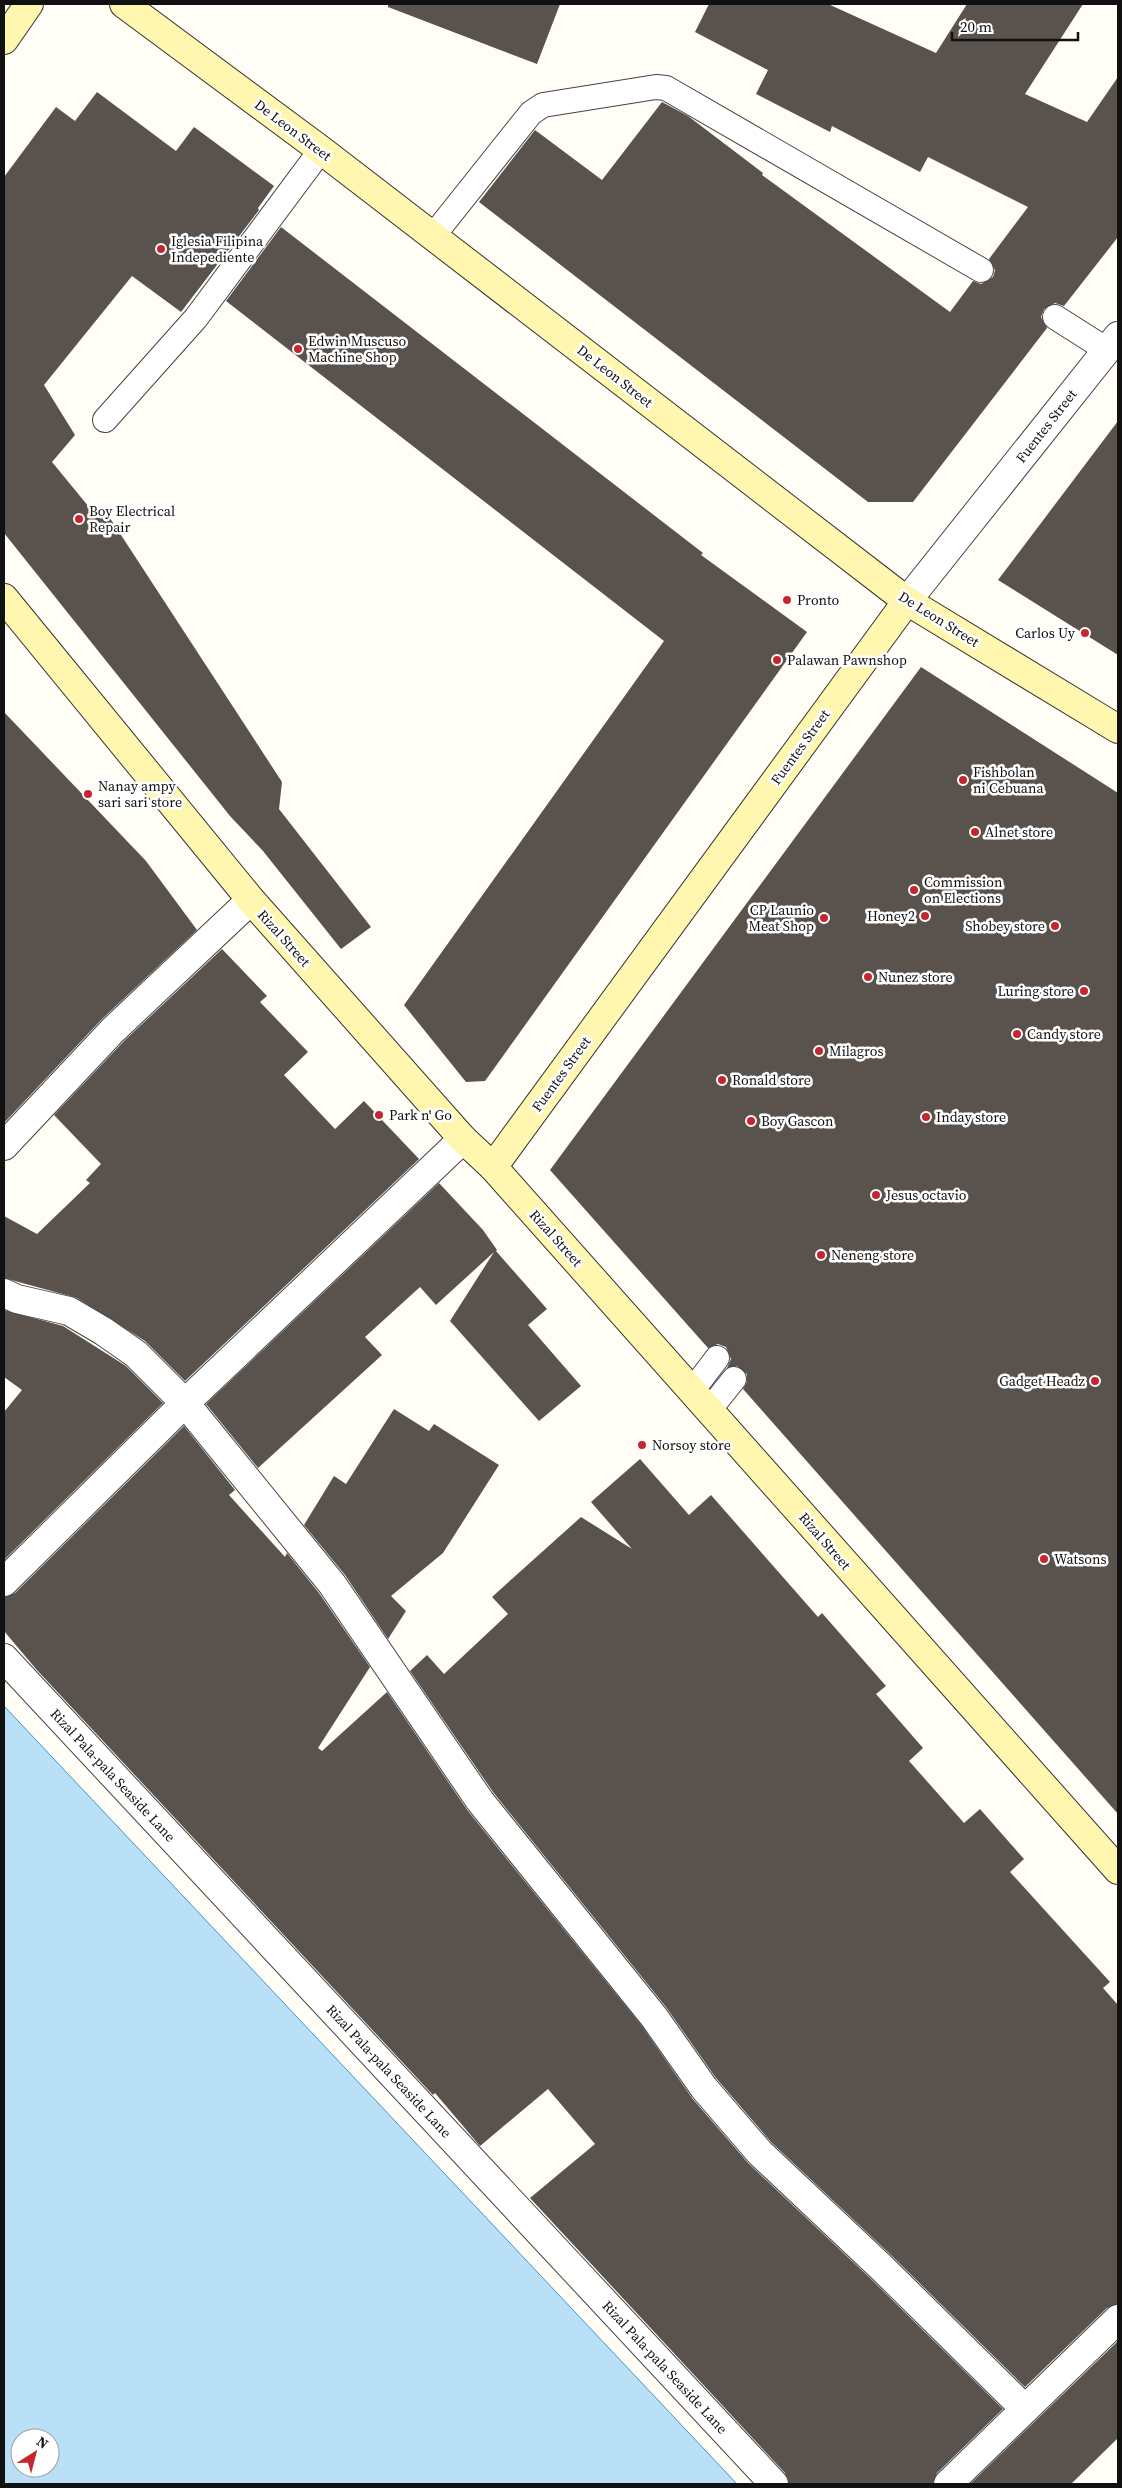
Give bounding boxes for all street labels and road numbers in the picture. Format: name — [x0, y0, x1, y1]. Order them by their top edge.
street label: De Leon Street — [250, 94, 336, 166]
street label: De Leon Street — [573, 340, 658, 412]
street label: Fuentes Street — [1011, 385, 1081, 467]
street label: De Leon Street — [895, 586, 983, 652]
street label: Fuentes Street — [766, 705, 834, 789]
street label: Rizal Street — [253, 905, 315, 971]
street label: Fuentes Street — [527, 1032, 595, 1116]
street label: Rizal Street — [525, 1205, 587, 1271]
street label: Rizal Street — [794, 1508, 856, 1574]
street label: Rizal Pala-pala Seaside Lane — [46, 1704, 180, 1846]
street label: Rizal Pala-pala Seaside Lane — [322, 2000, 456, 2142]
street label: Rizal Pala-pala Seaside Lane — [598, 2296, 732, 2438]

